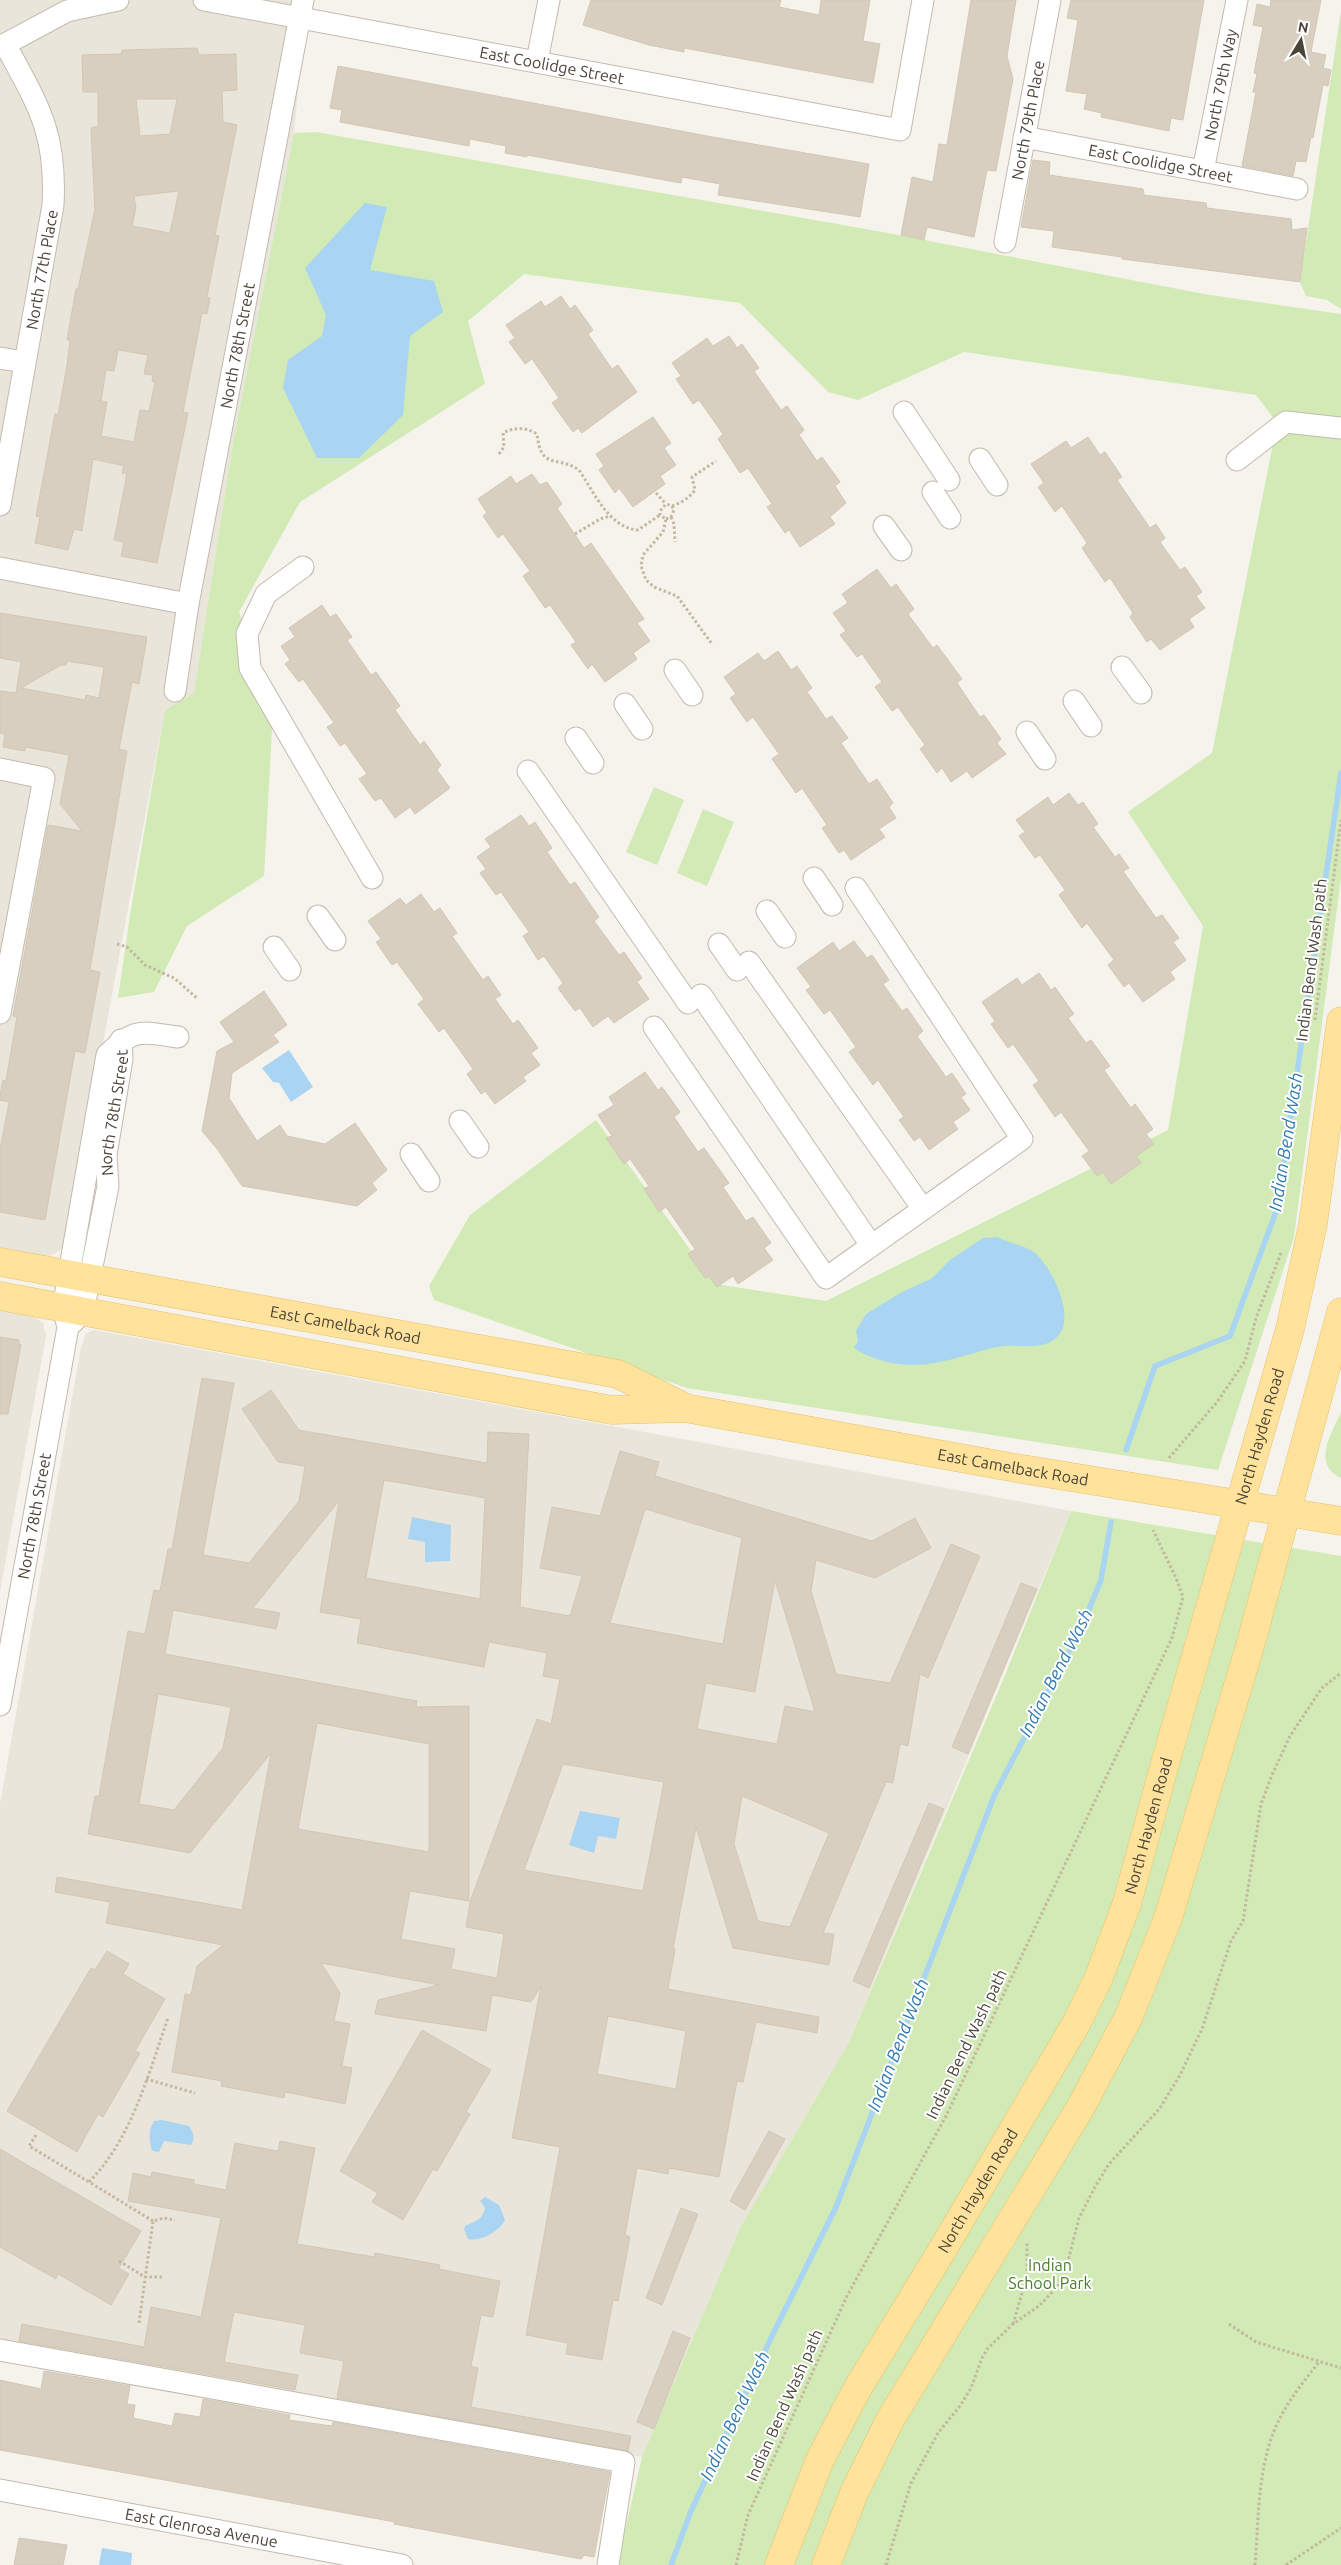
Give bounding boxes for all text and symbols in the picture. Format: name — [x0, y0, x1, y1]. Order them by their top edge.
north arrow — [1276, 15, 1326, 65]
text: N — [1297, 18, 1310, 36]
street label: North 79th Way — [1200, 27, 1240, 142]
street label: East Coolidge Street — [478, 43, 626, 87]
street label: North 79th Place — [1008, 59, 1048, 181]
street label: East Coolidge Street — [1087, 140, 1235, 186]
street label: North 77th Place — [22, 208, 61, 331]
street label: North 78th Street — [216, 280, 258, 410]
street label: Indian Bend Wash path — [1292, 877, 1330, 1043]
street label: North 78th Street — [97, 1048, 131, 1177]
water label: Indian Bend Wash — [1264, 1071, 1306, 1213]
street label: East Camelback Road — [269, 1302, 422, 1347]
street label: North Hayden Road — [1231, 1366, 1287, 1506]
street label: East Camelback Road — [936, 1445, 1090, 1489]
street label: North 78th Street — [14, 1451, 54, 1581]
water label: Indian Bend Wash — [1014, 1605, 1096, 1740]
street label: North Hayden Road — [1121, 1755, 1175, 1896]
street label: Indian Bend Wash path — [922, 1966, 1010, 2122]
water label: Indian Bend Wash — [863, 1975, 932, 2114]
street label: North Hayden Road — [934, 2125, 1021, 2256]
park label: Indian School Park — [1008, 2256, 1092, 2292]
street label: Indian Bend Wash path — [742, 2326, 826, 2484]
water label: Indian Bend Wash — [695, 2348, 773, 2483]
street label: East Glenrosa Avenue — [124, 2505, 279, 2551]

